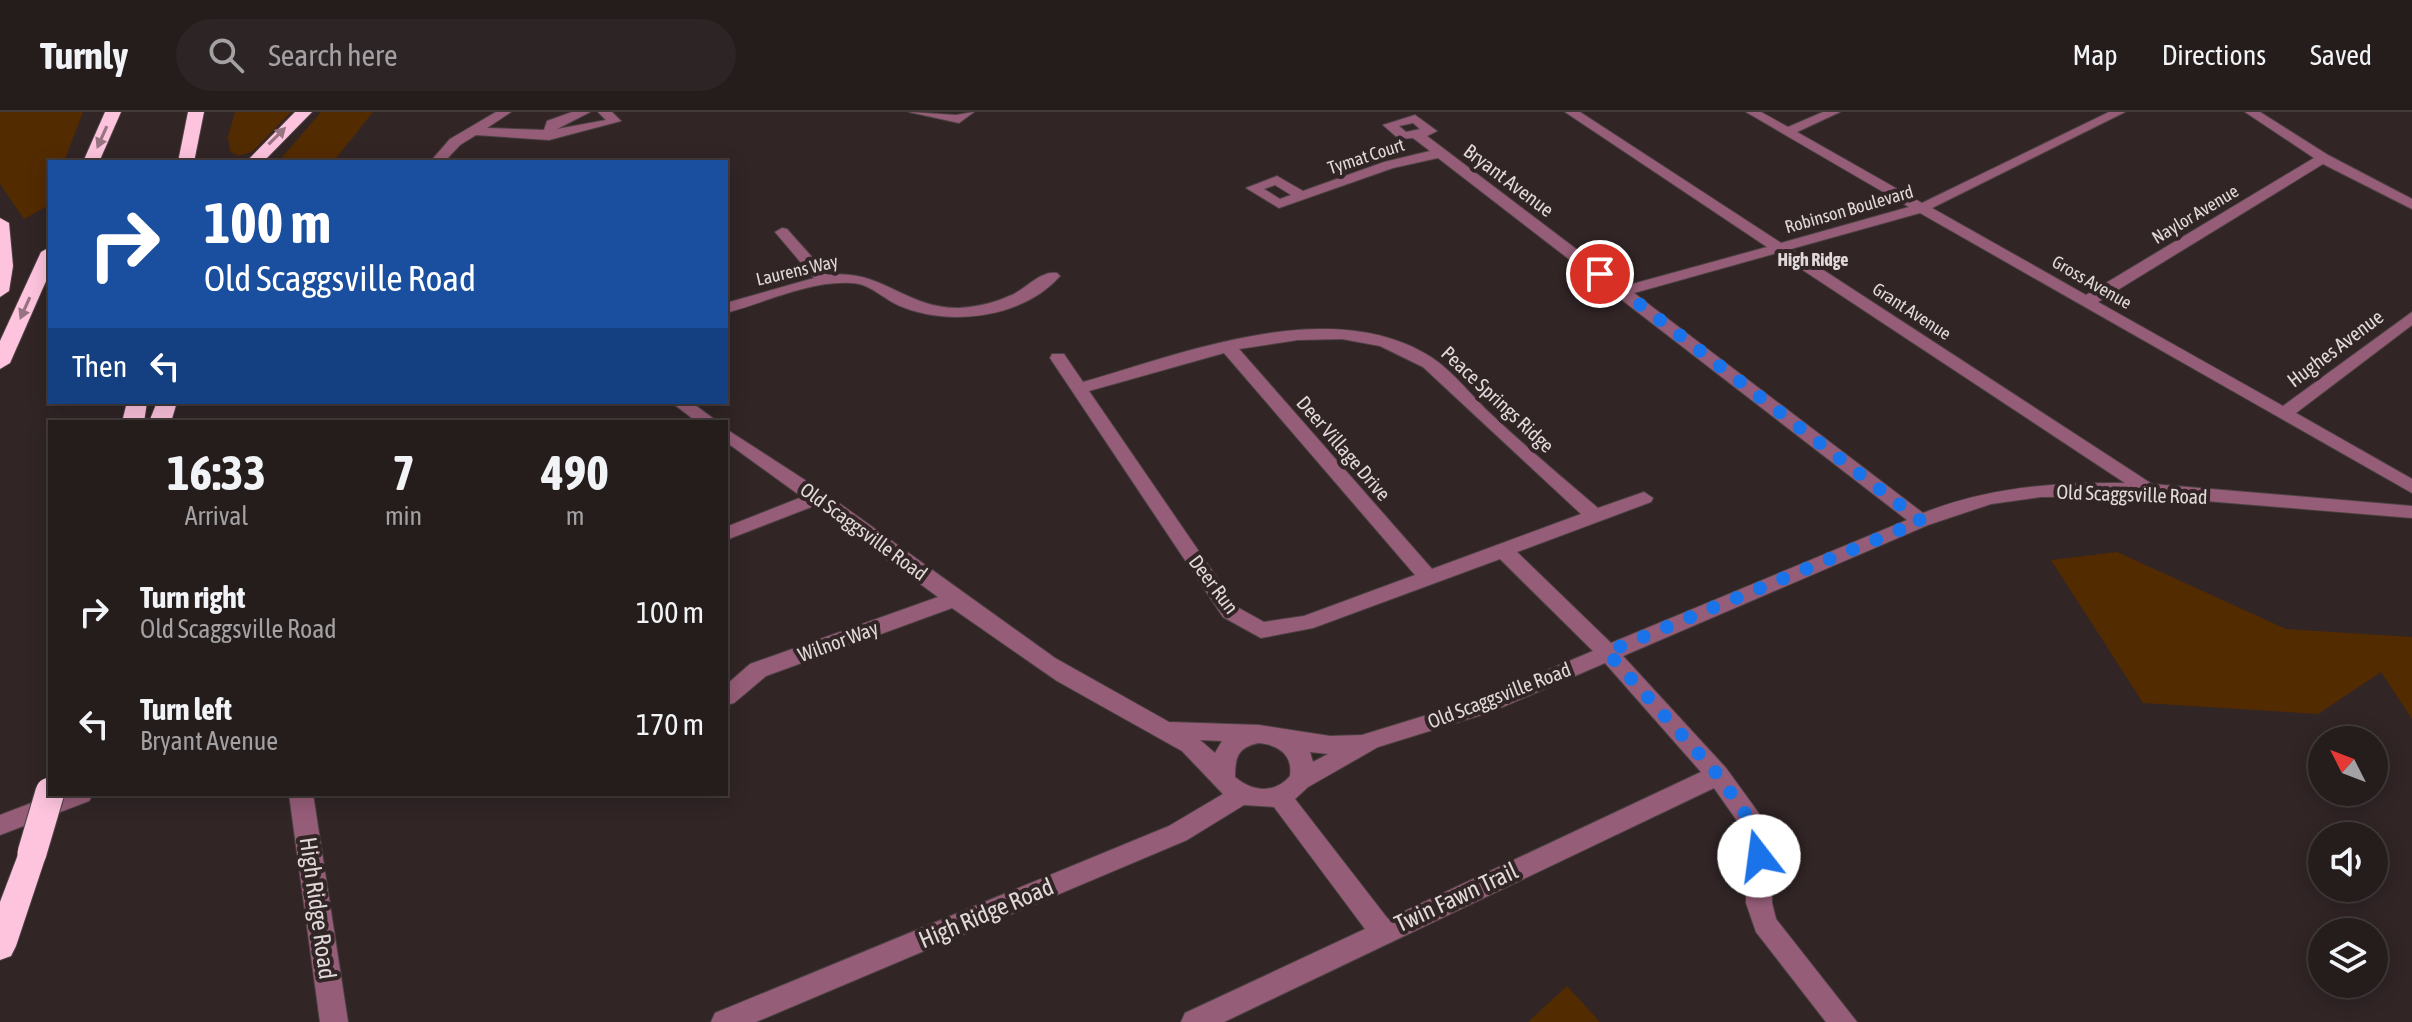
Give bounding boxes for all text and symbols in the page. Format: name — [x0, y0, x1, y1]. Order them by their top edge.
search box — [176, 19, 736, 91]
icon: search — [204, 33, 248, 77]
text: Turnly — [40, 34, 128, 77]
text: Search here — [268, 38, 398, 72]
text: Map — [2073, 39, 2118, 71]
text: Directions — [2162, 39, 2266, 71]
text: Saved — [2310, 39, 2372, 71]
one-way arrow — [95, 125, 109, 149]
one-way arrow — [268, 126, 287, 145]
street label: Tymat Court — [1325, 134, 1407, 178]
street label: Bryant Avenue — [1460, 139, 1558, 221]
street label: Naylor Avenue — [2148, 180, 2242, 248]
street label: Robinson Boulevard — [1782, 181, 1916, 237]
text: 100 m — [204, 191, 331, 255]
icon: right — [72, 192, 176, 296]
pin — [1566, 240, 1634, 308]
district label: High Ridge — [1778, 249, 1848, 270]
street label: Laurens Way — [754, 250, 840, 290]
street label: Gross Avenue — [2049, 251, 2135, 313]
icon: arrive — [1578, 252, 1622, 296]
text: Old Scaggsville Road — [204, 257, 476, 299]
street label: Grant Avenue — [1869, 278, 1955, 344]
one-way arrow — [18, 296, 32, 319]
street label: Hughes Avenue — [2283, 305, 2387, 391]
street label: Peace Springs Ridge — [1437, 341, 1559, 457]
icon: left — [143, 344, 187, 388]
text: Then — [72, 349, 127, 383]
street label: Deer Village Drive — [1292, 391, 1396, 505]
text: 16:33 — [167, 445, 266, 500]
text: 7 — [392, 445, 415, 500]
text: 490 — [541, 445, 609, 500]
street label: Old Scaggsville Road — [796, 477, 932, 585]
street label: Old Scaggsville Road — [2056, 480, 2208, 508]
text: Arrival — [185, 501, 248, 531]
text: min — [385, 501, 422, 531]
text: m — [566, 501, 584, 531]
street label: Deer Run — [1185, 550, 1243, 618]
text: Turn right — [140, 580, 246, 614]
icon: right — [72, 590, 116, 634]
text: 100 m — [636, 595, 704, 629]
text: Old Scaggsville Road — [140, 614, 337, 644]
street label: Wilnor Way — [795, 616, 881, 666]
street label: Old Scaggsville Road — [1424, 657, 1574, 733]
text: Turn left — [140, 692, 232, 726]
icon: left — [72, 702, 116, 746]
text: 170 m — [636, 707, 704, 741]
text: Bryant Avenue — [140, 726, 278, 756]
north arrow — [2308, 726, 2388, 806]
map controls — [2308, 726, 2388, 998]
position arrow — [1717, 814, 1801, 898]
button: sound — [2308, 822, 2388, 902]
street label: High Ridge Road — [295, 835, 341, 981]
street label: Twin Fawn Trail — [1390, 856, 1522, 937]
street label: High Ridge Road — [915, 873, 1057, 953]
button: layers — [2308, 918, 2388, 998]

